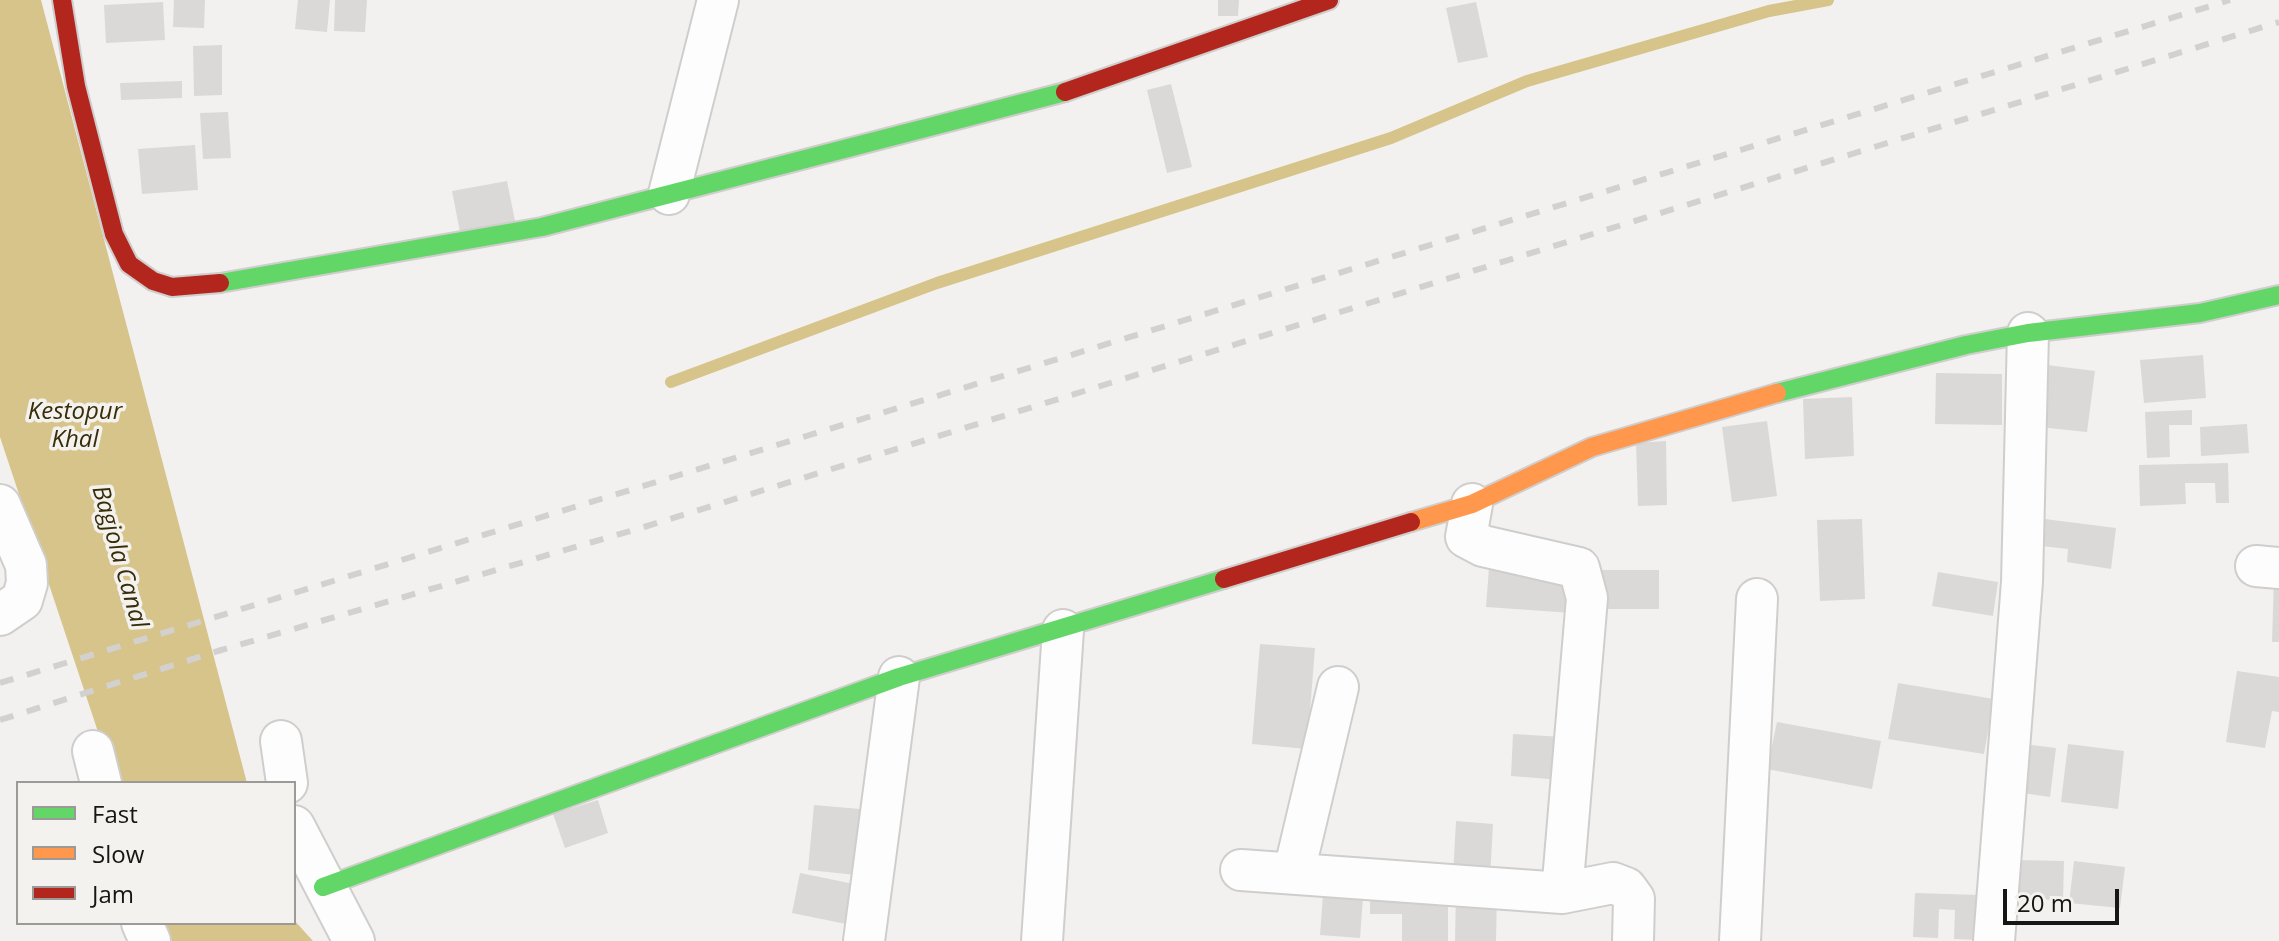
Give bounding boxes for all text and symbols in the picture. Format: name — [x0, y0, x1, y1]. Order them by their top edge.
water label: Kestopur Khal — [28, 398, 122, 454]
water label: Bagjola Canal — [85, 482, 153, 632]
legend — [16, 781, 296, 925]
text: Fast — [92, 797, 138, 830]
text: Slow — [92, 837, 144, 870]
scale bar — [2007, 873, 2123, 923]
text: Jam — [92, 877, 134, 910]
text: 20 m — [2017, 886, 2073, 919]

